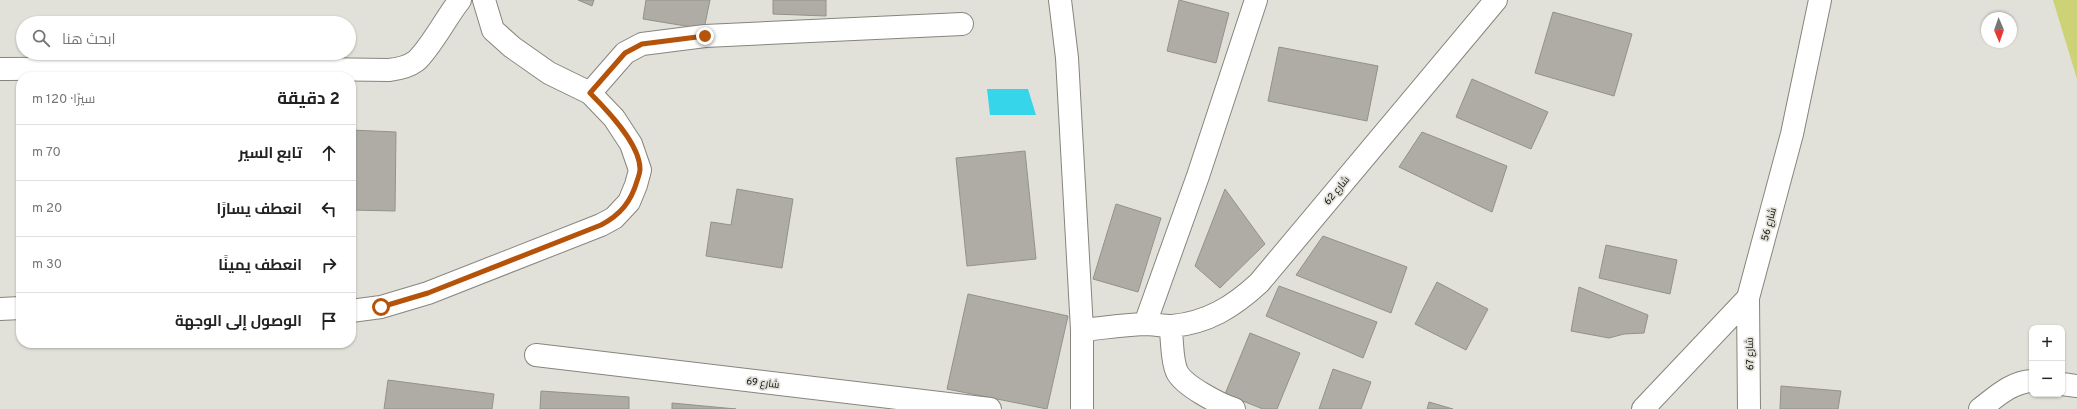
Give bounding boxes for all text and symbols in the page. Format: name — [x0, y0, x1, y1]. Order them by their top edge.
north arrow — [1981, 12, 2017, 48]
search box — [16, 16, 356, 60]
icon: search — [30, 27, 52, 49]
route end — [696, 27, 714, 45]
text: ابحث هنا — [62, 31, 116, 50]
text: 2 دقيقة — [277, 89, 340, 111]
text: سيرًا · 120 m — [32, 92, 95, 108]
icon: ahead — [318, 142, 340, 164]
text: 70 m — [32, 145, 61, 161]
text: تابع السير — [239, 145, 302, 164]
street label: شارع 62 — [1321, 174, 1353, 208]
icon: left — [318, 198, 340, 220]
text: 20 m — [32, 201, 62, 217]
text: انعطف يسارًا — [216, 201, 302, 220]
street label: شارع 56 — [1759, 206, 1780, 242]
icon: right — [318, 254, 340, 276]
text: 30 m — [32, 257, 62, 273]
text: انعطف يمينًا — [218, 257, 302, 276]
route start — [372, 298, 390, 316]
icon: arrive — [318, 310, 340, 332]
text: الوصول إلى الوجهة — [175, 313, 302, 332]
map controls — [2029, 325, 2065, 397]
button: + — [2029, 325, 2065, 361]
street label: شارع 67 — [1744, 337, 1757, 370]
button: − — [2029, 361, 2065, 397]
street label: شارع 69 — [745, 375, 780, 392]

